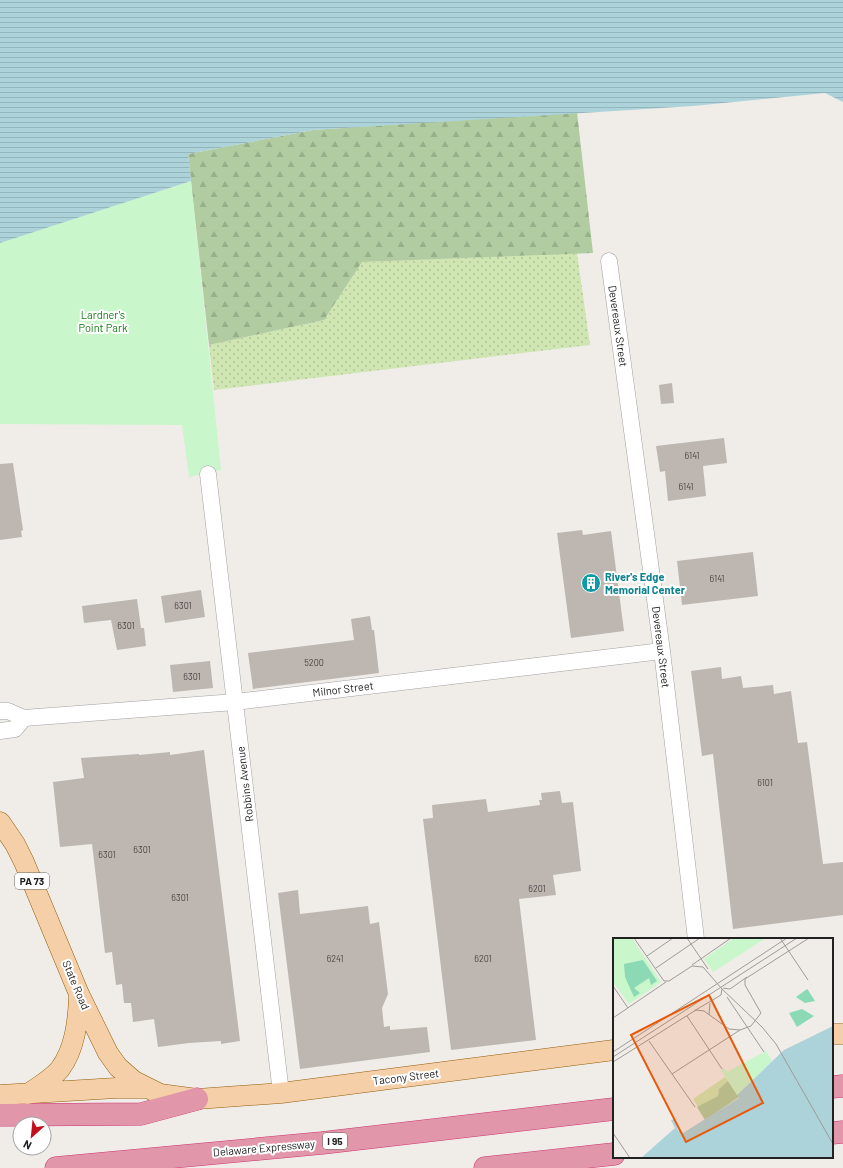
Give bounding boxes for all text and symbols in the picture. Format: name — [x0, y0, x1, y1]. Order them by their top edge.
street label: Devereaux Street — [606, 284, 631, 368]
park label: Lardner's Point Park — [79, 308, 128, 334]
house number: 6141 — [685, 450, 699, 461]
house number: 6141 — [679, 481, 693, 492]
place label: River's Edge Memorial Center — [605, 570, 686, 596]
building icon: River's Edge Memorial Center — [580, 572, 602, 594]
house number: 6141 — [710, 573, 724, 584]
house number: 6301 — [174, 600, 192, 611]
street label: Devereaux Street — [650, 605, 673, 689]
house number: 6301 — [117, 620, 135, 631]
house number: 5200 — [304, 657, 324, 668]
house number: 6301 — [183, 671, 201, 682]
street label: Milnor Street — [312, 678, 374, 699]
street label: Robbins Avenue — [233, 745, 256, 823]
house number: 6101 — [757, 777, 773, 788]
house number: 6301 — [133, 844, 151, 855]
house number: 6301 — [98, 849, 116, 860]
road number: PA 73 — [15, 873, 49, 889]
house number: 6201 — [528, 883, 546, 894]
house number: 6301 — [171, 892, 189, 903]
inset map — [613, 938, 833, 1158]
house number: 6241 — [327, 953, 343, 964]
house number: 6201 — [474, 953, 492, 964]
street label: State Road — [60, 958, 93, 1011]
street label: Tacony Street — [372, 1066, 440, 1087]
north arrow — [12, 1116, 52, 1156]
road number: I 95 — [323, 1133, 347, 1149]
street label: Delaware Expressway — [212, 1137, 316, 1158]
text: N — [21, 1138, 33, 1153]

